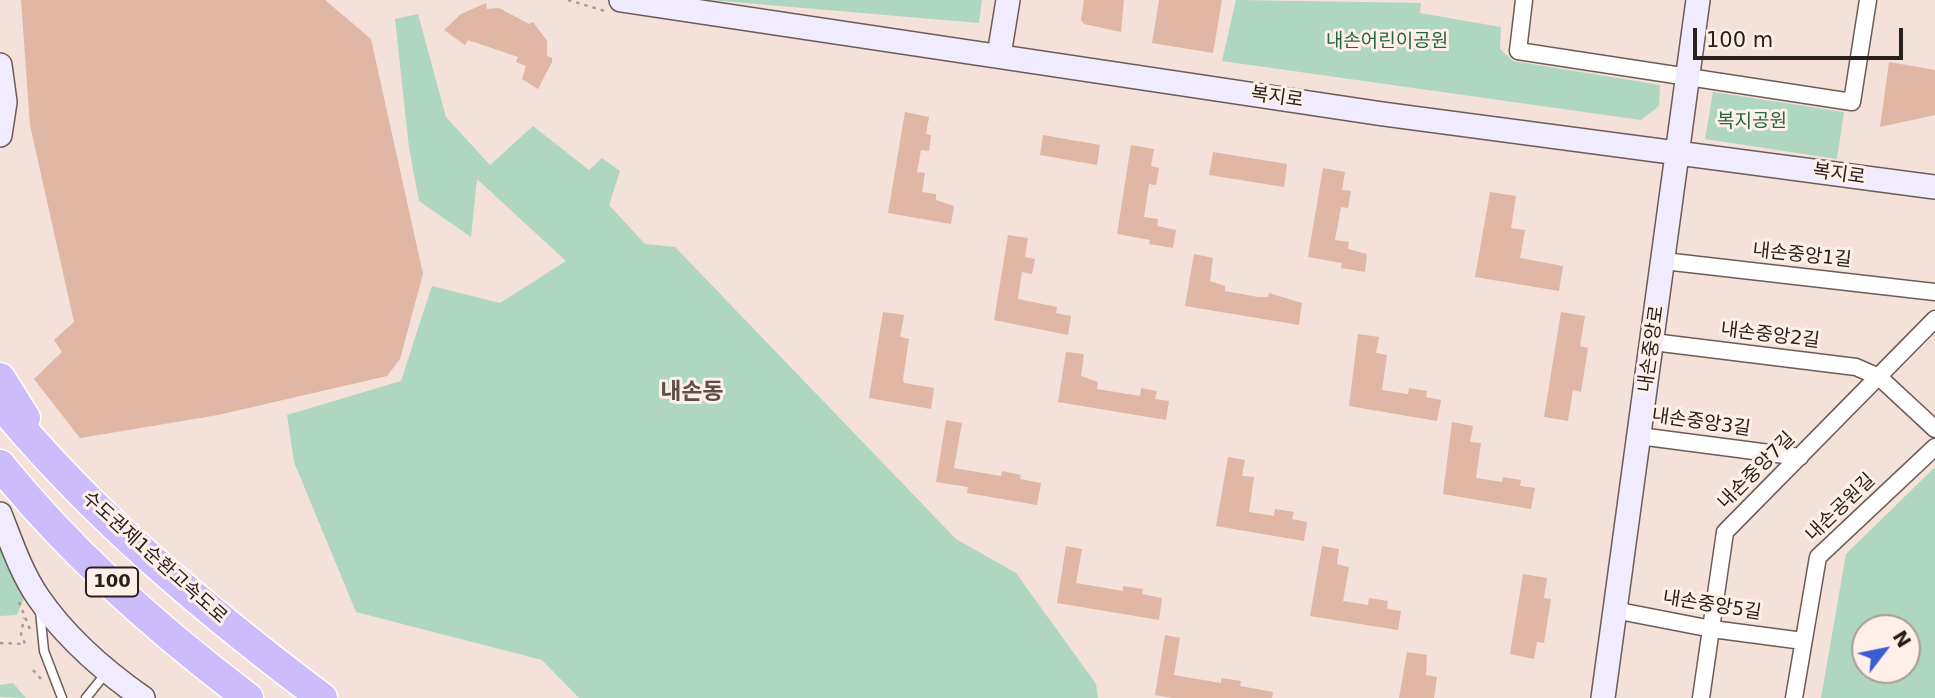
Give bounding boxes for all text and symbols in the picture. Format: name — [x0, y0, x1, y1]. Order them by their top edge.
scale bar — [1697, 14, 1907, 58]
text: 100 m — [1706, 28, 1773, 52]
park label: 내손어린이공원 — [1326, 31, 1448, 53]
street label: 복지로 — [1249, 83, 1305, 113]
park label: 복지공원 — [1717, 111, 1787, 133]
street label: 복지로 — [1811, 160, 1867, 190]
street label: 내손중앙1길 — [1751, 239, 1853, 273]
street label: 내손중앙로 — [1635, 304, 1669, 394]
street label: 내손중앙2길 — [1719, 319, 1821, 353]
district label: 내손동 — [660, 379, 724, 407]
street label: 내손중앙3길 — [1650, 405, 1752, 441]
street label: 내손중앙7길 — [1714, 428, 1800, 514]
street label: 내손공원길 — [1802, 469, 1880, 547]
street label: 수도권제1순환고속도로 — [77, 487, 231, 629]
road number: 100 — [86, 568, 138, 596]
street label: 내손중앙5길 — [1661, 587, 1763, 625]
north arrow — [1851, 614, 1921, 684]
text: N — [1889, 626, 1916, 652]

